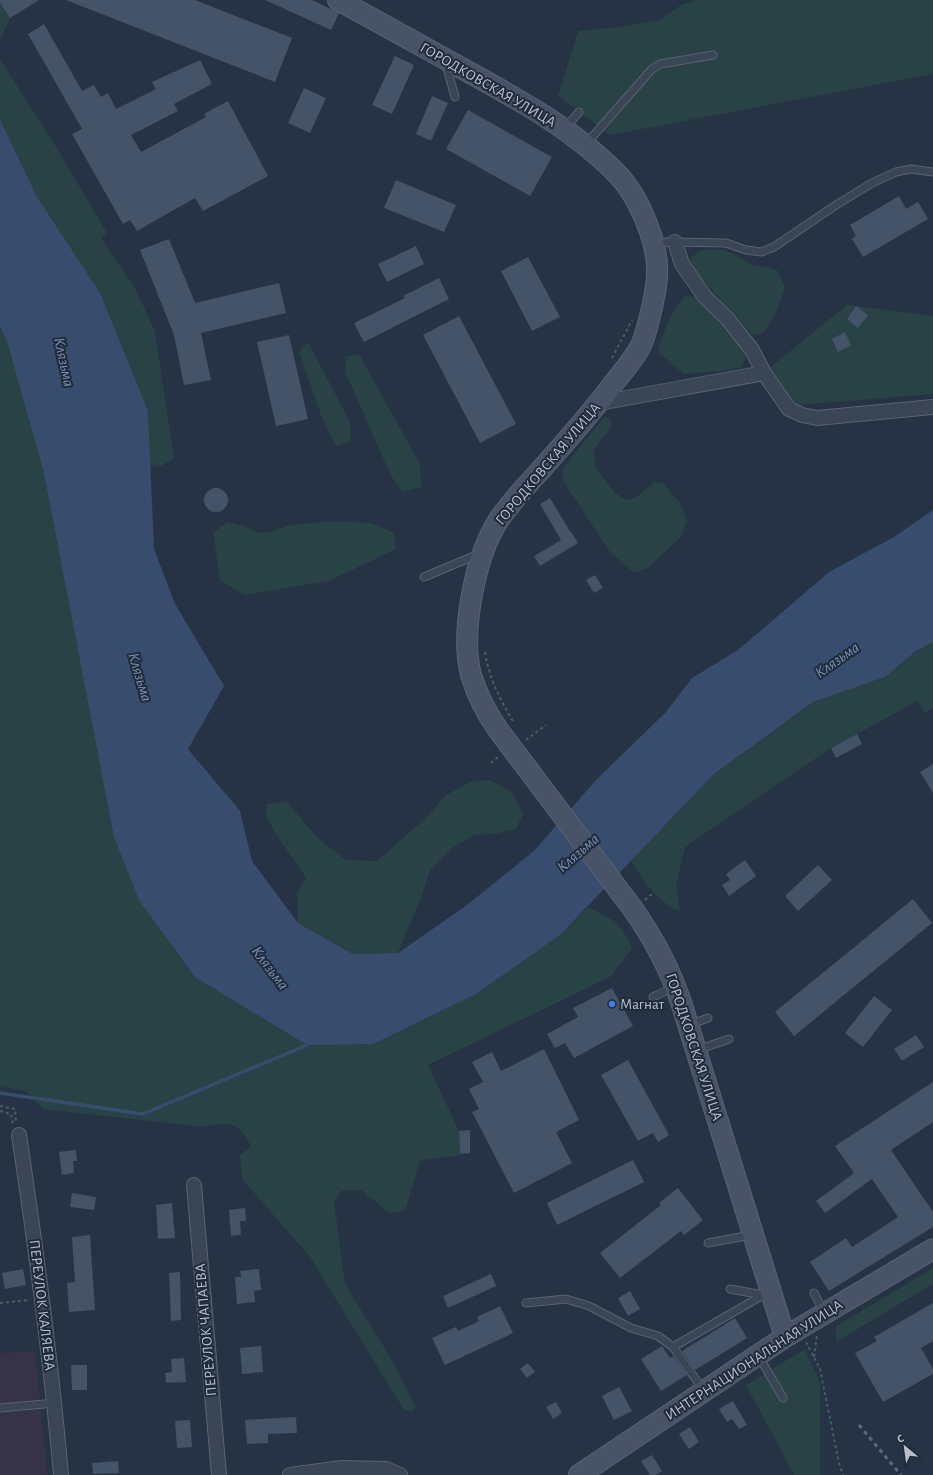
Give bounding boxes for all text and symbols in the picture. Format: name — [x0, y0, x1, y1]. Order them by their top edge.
street label: ГОРОДКОВСКАЯ УЛИЦА — [418, 40, 559, 130]
water label: Клязьма — [51, 336, 77, 388]
street label: ГОРОДКОВСКАЯ УЛИЦА — [493, 400, 603, 528]
water label: Клязьма — [812, 639, 862, 681]
water label: Клязьма — [125, 651, 155, 703]
water label: Клязьма — [554, 831, 602, 875]
water label: Клязьма — [249, 943, 291, 993]
street label: ГОРОДКОВСКАЯ УЛИЦА — [663, 971, 725, 1123]
place label: Магнат — [620, 997, 665, 1012]
marker: Магнат — [607, 999, 617, 1009]
street label: ПЕРЕУЛОК КАЛЯЕВА — [27, 1239, 57, 1372]
street label: ПЕРЕУЛОК ЧАПАЕВА — [193, 1263, 219, 1397]
street label: ИНТЕРНАЦИОНАЛЬНАЯ УЛИЦА — [663, 1297, 845, 1423]
north arrow — [885, 1427, 925, 1467]
text: С — [895, 1432, 906, 1445]

